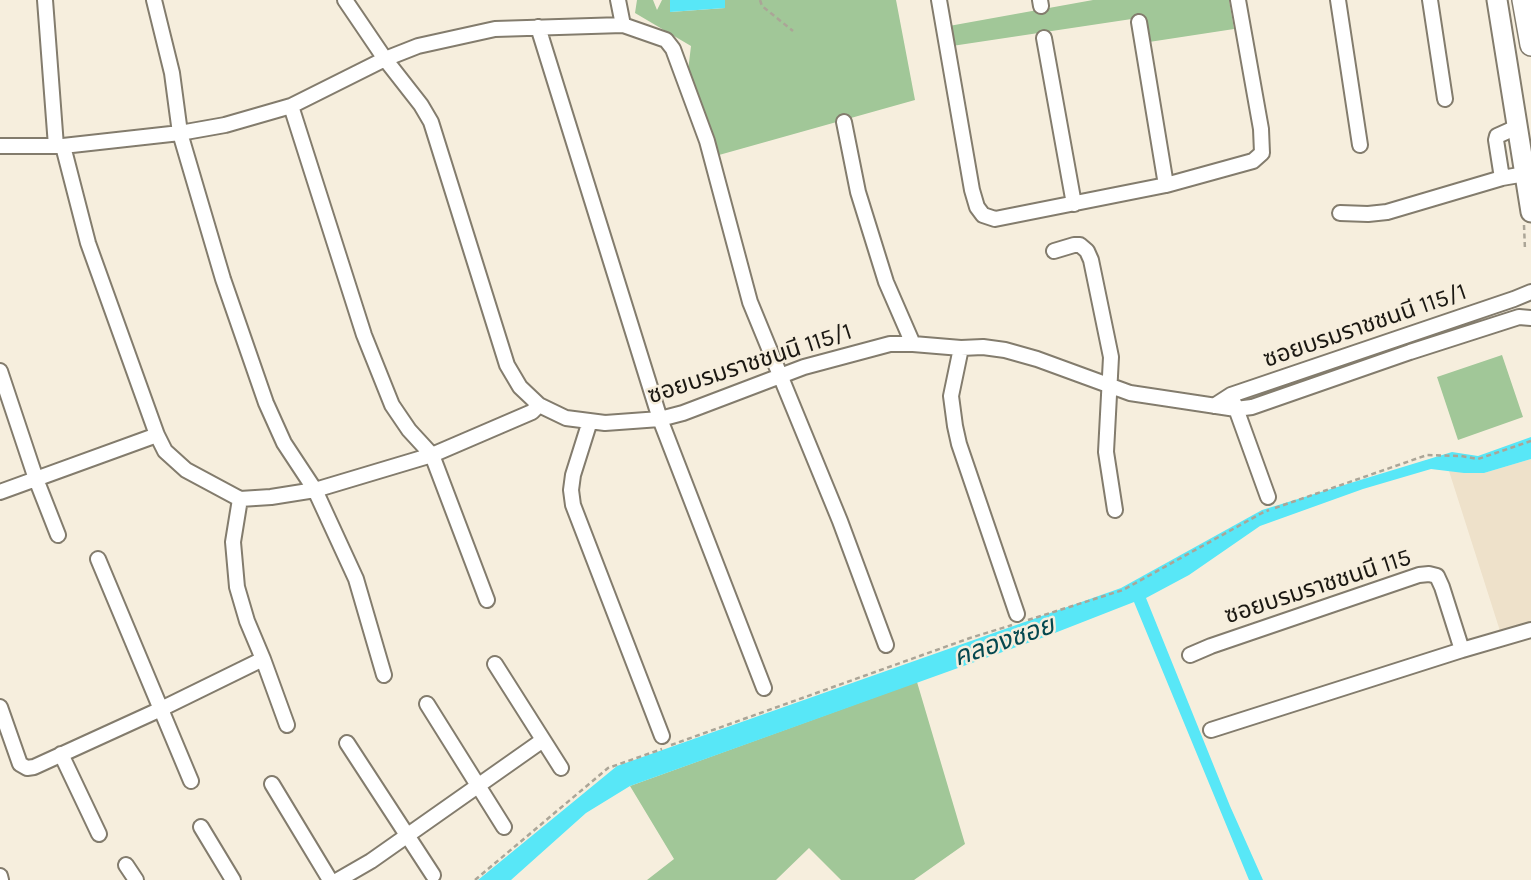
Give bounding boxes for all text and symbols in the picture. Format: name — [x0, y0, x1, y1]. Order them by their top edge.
street label: ซอยบรมราชชนนี 115/1 — [1260, 278, 1470, 374]
street label: ซอยบรมราชชนนี 115/1 — [644, 317, 856, 411]
street label: ซอยบรมราชชนนี 115 — [1221, 543, 1415, 631]
water label: คลองซอย — [950, 610, 1058, 674]

